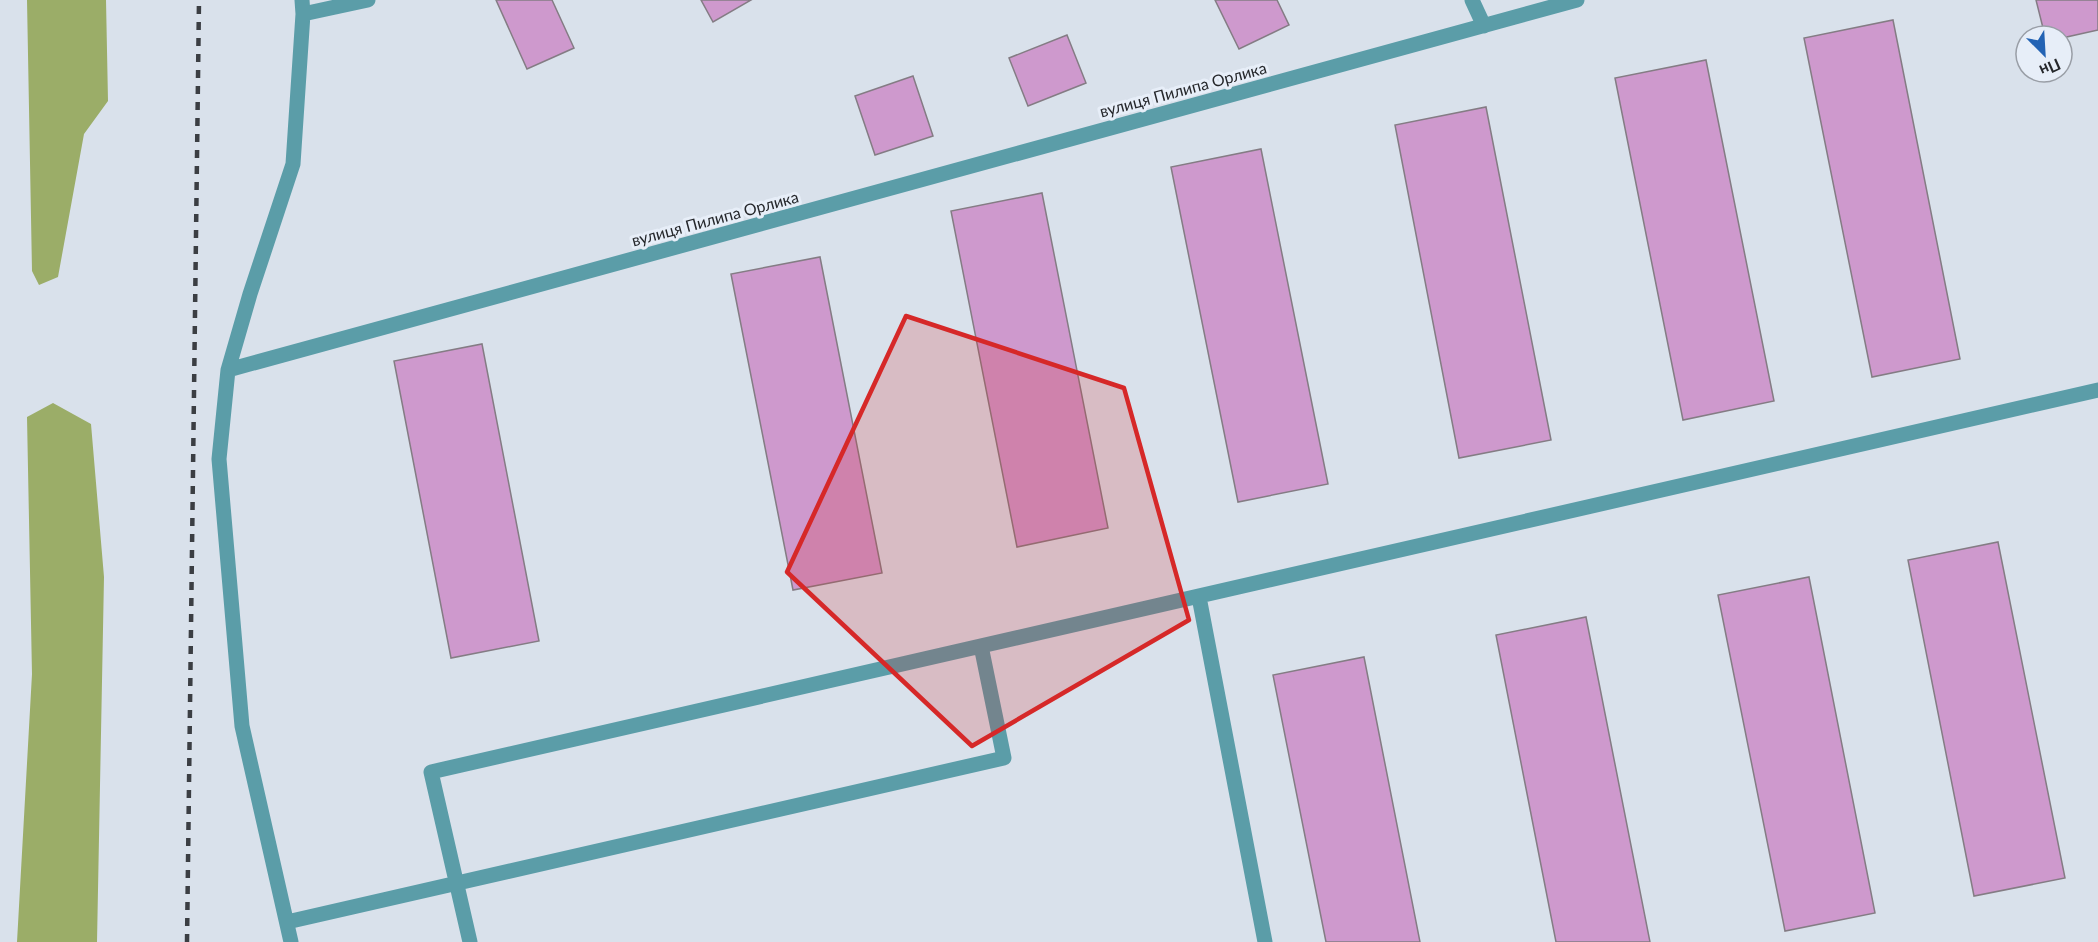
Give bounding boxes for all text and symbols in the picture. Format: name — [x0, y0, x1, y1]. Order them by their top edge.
north arrow — [2014, 24, 2074, 84]
text: Пн — [2037, 55, 2064, 81]
street label: вулиця Пилипа Орлика — [1097, 58, 1269, 120]
street label: вулиця Пилипа Орлика — [629, 187, 801, 249]

